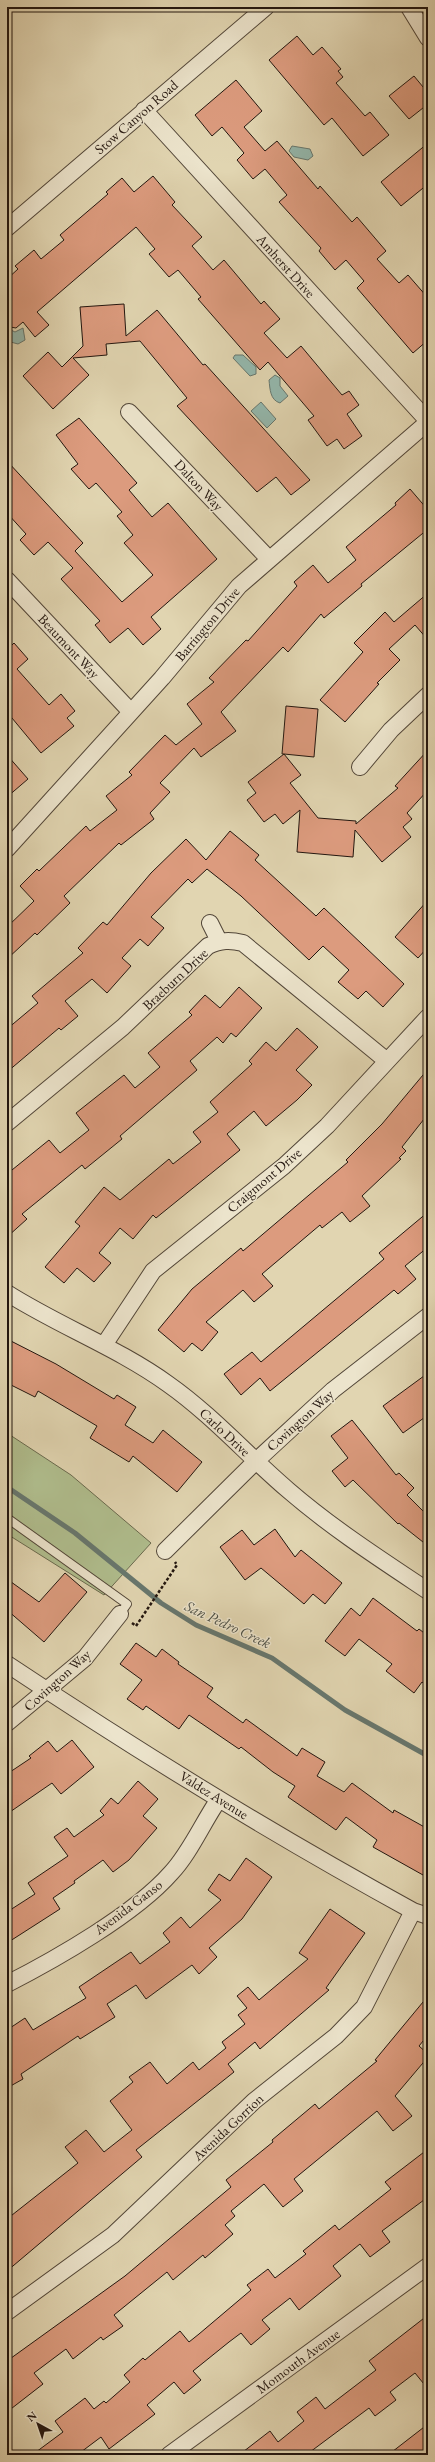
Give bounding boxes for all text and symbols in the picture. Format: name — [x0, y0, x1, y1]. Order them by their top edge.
street label: Stow Canyon Road — [91, 75, 182, 158]
street label: Amherst Drive — [252, 230, 320, 302]
street label: Dalton Way — [171, 455, 228, 515]
street label: Barrington Drive — [171, 583, 244, 665]
street label: Beaumont Way — [34, 610, 104, 683]
street label: Braeburn Drive — [138, 944, 212, 1014]
street label: Craigmont Drive — [223, 1143, 305, 1216]
street label: Covington Way — [263, 1385, 338, 1455]
street label: Carlo Drive — [196, 1404, 255, 1460]
water label: San Pedro Creek — [181, 1595, 274, 1652]
street label: Covington Way — [20, 1645, 95, 1715]
street label: Valdez Avenue — [176, 1767, 252, 1824]
street label: Avenida Ganso — [89, 1875, 166, 1939]
street label: Avenida Gorrion — [188, 2089, 268, 2165]
street label: Momouth Avenue — [253, 2324, 344, 2397]
north arrow — [18, 2404, 58, 2444]
text: N — [24, 2408, 40, 2425]

